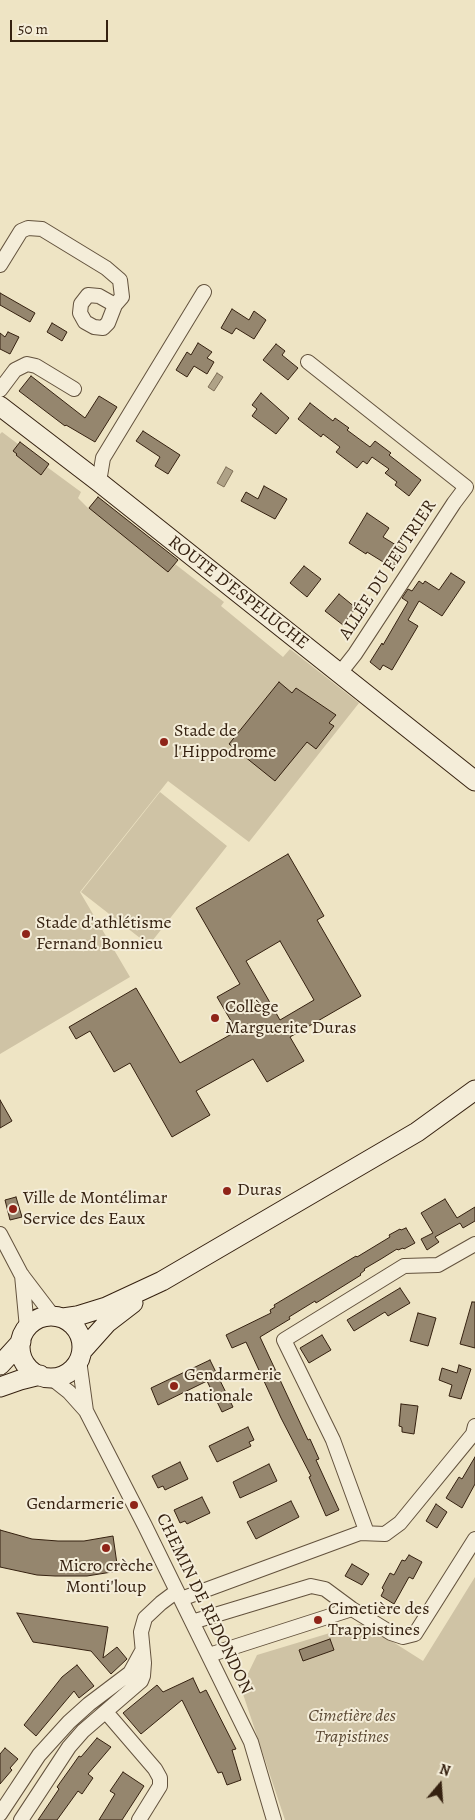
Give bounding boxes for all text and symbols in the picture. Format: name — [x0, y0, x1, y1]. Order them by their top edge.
scale bar — [12, 10, 110, 42]
text: 50 m — [18, 19, 48, 39]
street label: ALLÉE DU FEUTRIER — [335, 496, 441, 644]
street label: ROUTE D'ESPELUCHE — [163, 531, 313, 655]
place label: Stade de l'Hippodrome — [174, 721, 276, 764]
marker: Stade de l'Hippodrome — [158, 736, 170, 748]
place label: Stade d'athlétisme Fernand Bonnieu — [36, 913, 172, 956]
marker: Stade d'athlétisme Fernand Bonnieu — [20, 928, 32, 940]
place label: Collège Marguerite Duras — [225, 997, 356, 1040]
marker: Collège Marguerite Duras — [209, 1012, 221, 1024]
place label: Duras — [237, 1180, 282, 1202]
marker: Duras — [221, 1185, 233, 1197]
place label: Ville de Montélimar Service des Eaux — [23, 1188, 167, 1230]
marker: Ville de Montélimar Service des Eaux — [7, 1203, 19, 1215]
place label: Gendarmerie nationale — [184, 1365, 282, 1408]
marker: Gendarmerie nationale — [168, 1380, 180, 1392]
place label: Gendarmerie — [26, 1494, 124, 1516]
marker: Gendarmerie — [128, 1499, 140, 1511]
street label: CHEMIN DE REDONDON — [151, 1510, 257, 1698]
marker: Micro crèche Monti'loup — [100, 1542, 112, 1554]
place label: Micro crèche Monti'loup — [59, 1556, 153, 1598]
place label: Cimetière des Trappistines — [328, 1599, 429, 1642]
marker: Cimetière des Trappistines — [312, 1614, 324, 1626]
park label: Cimetière des Trapistines — [308, 1706, 396, 1748]
north arrow — [415, 1760, 465, 1810]
text: N — [437, 1760, 453, 1781]

